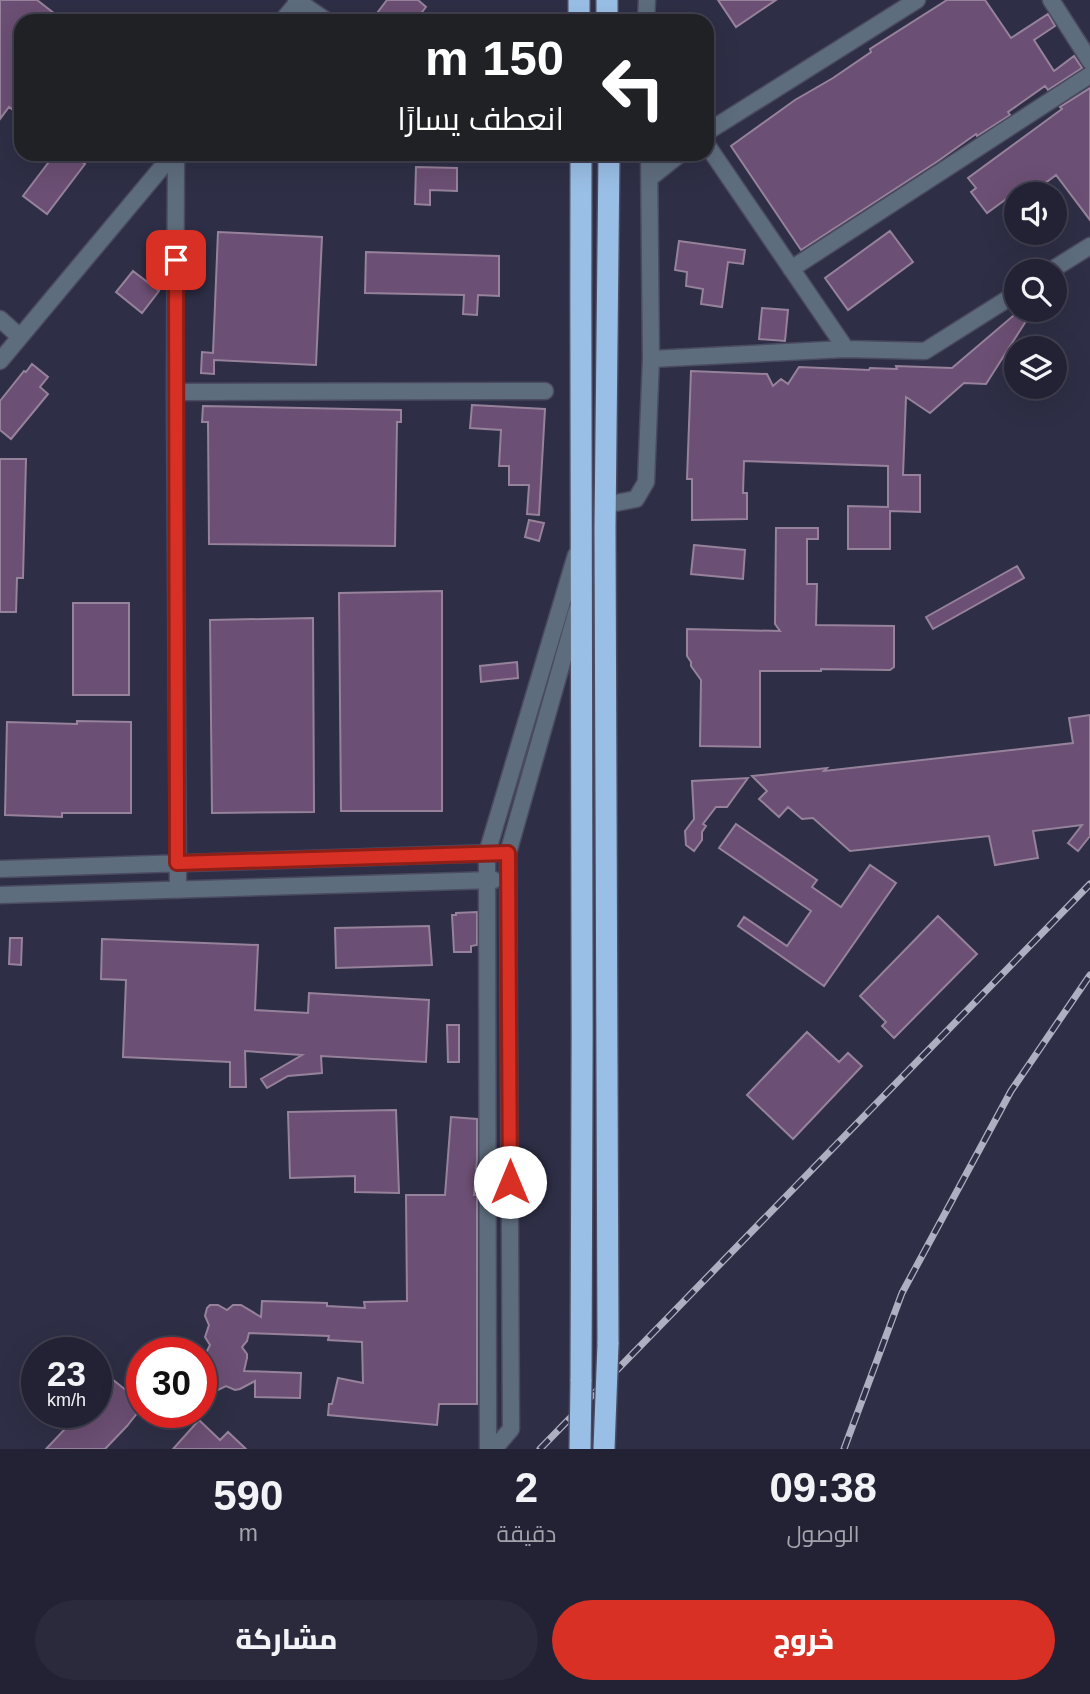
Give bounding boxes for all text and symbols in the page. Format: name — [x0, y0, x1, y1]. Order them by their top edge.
text: 150 m — [425, 31, 564, 85]
icon: left — [588, 42, 679, 133]
text: انعطف يسارًا — [397, 101, 564, 137]
map controls — [1004, 182, 1067, 399]
button: sound — [1004, 182, 1067, 245]
pin — [146, 230, 206, 290]
icon: arrive — [157, 241, 195, 279]
button: search — [1004, 259, 1067, 322]
button: layers — [1004, 336, 1067, 399]
position arrow — [473, 1145, 547, 1219]
speed limit sign: 30 — [126, 1337, 217, 1428]
text: 23 — [47, 1354, 86, 1393]
text: km/h — [47, 1390, 86, 1410]
text: 2 — [515, 1464, 538, 1511]
text: 09:38 — [769, 1464, 877, 1511]
text: 590 — [213, 1472, 283, 1519]
text: m — [239, 1520, 258, 1546]
text: دقيقة — [496, 1521, 556, 1547]
text: الوصول — [786, 1521, 860, 1547]
button: مشاركة — [35, 1600, 538, 1680]
button: خروج — [552, 1600, 1055, 1680]

